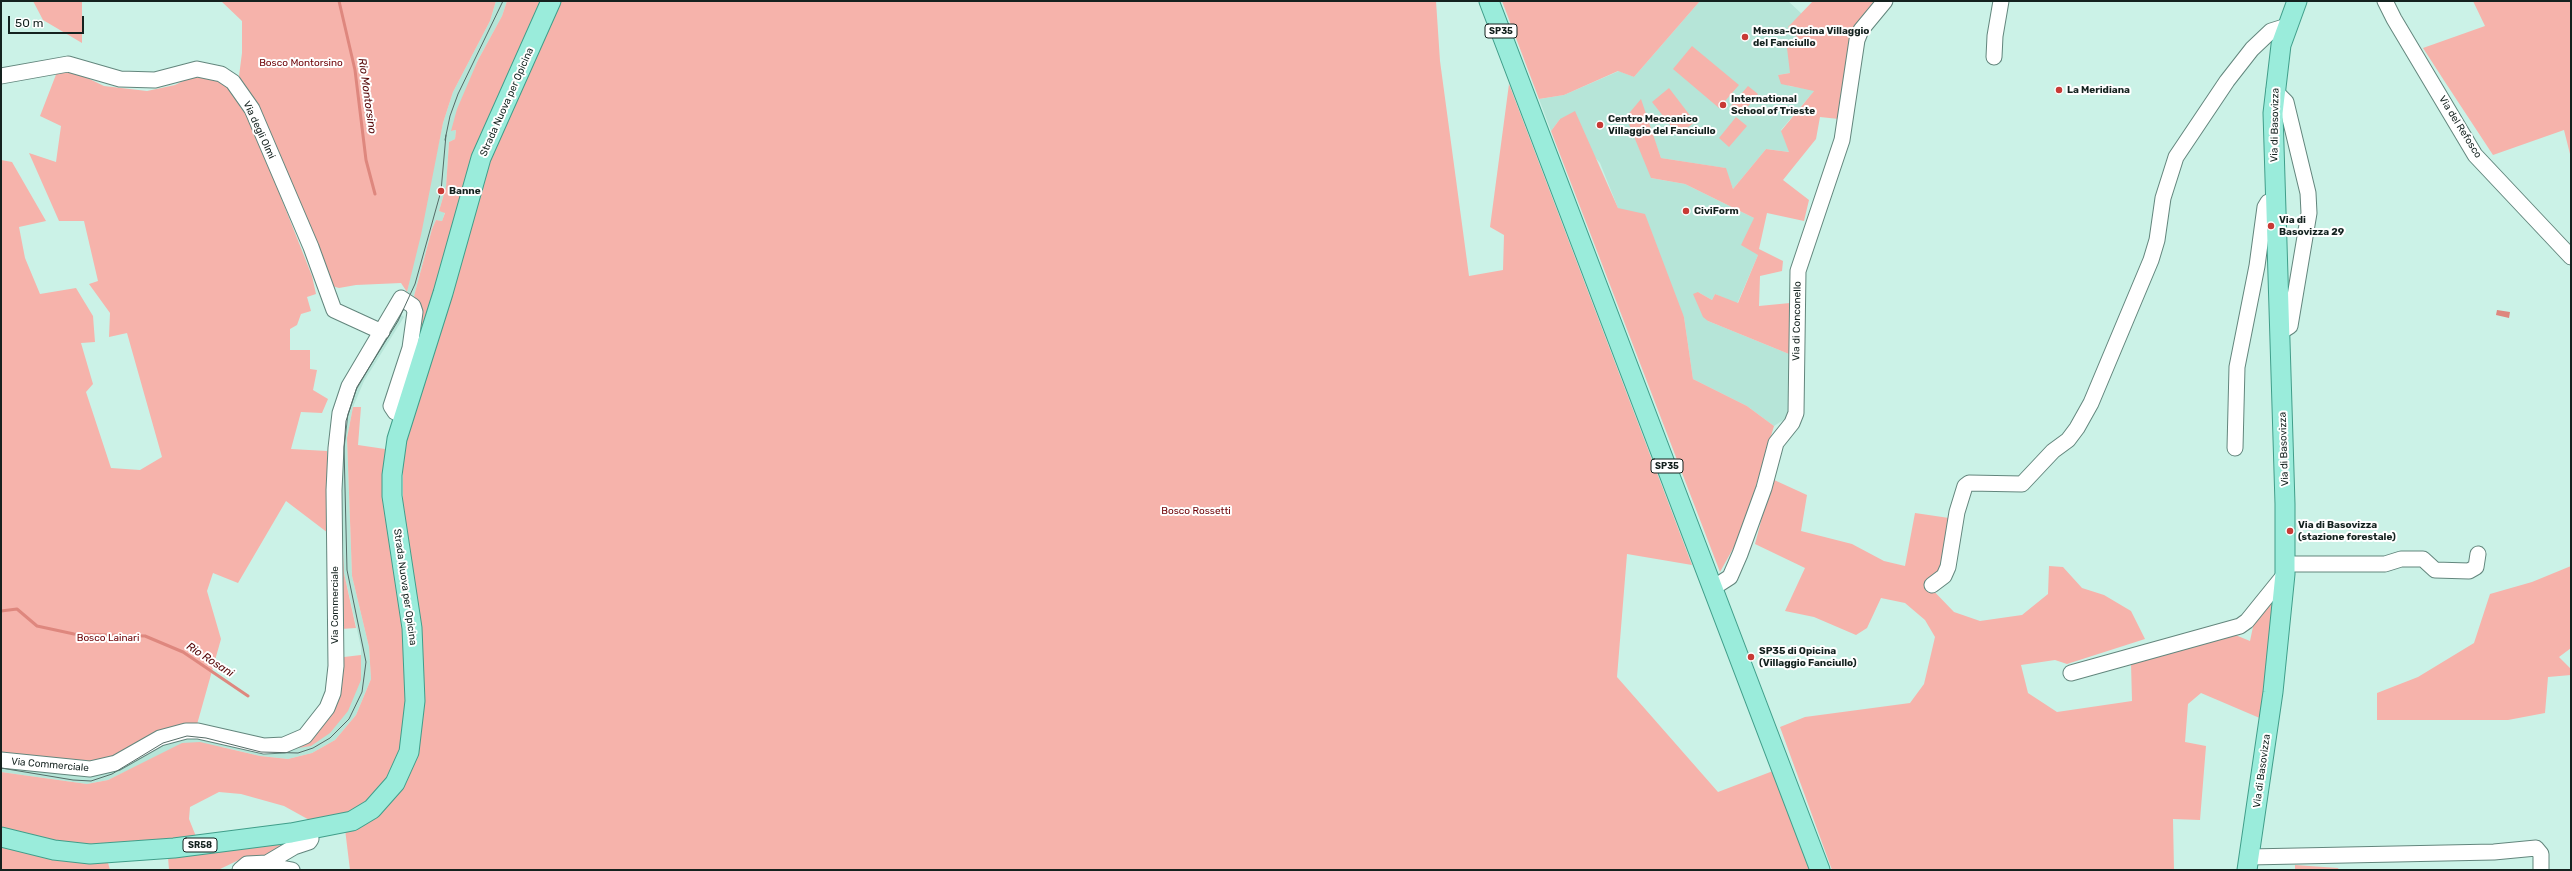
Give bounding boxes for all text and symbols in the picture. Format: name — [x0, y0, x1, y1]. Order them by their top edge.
scale bar — [10, 8, 86, 34]
text: 50 m — [15, 16, 43, 30]
road number: SP35 — [1485, 24, 1517, 38]
place label: Mensa-Cucina Villaggio del Fanciullo — [1753, 25, 1869, 48]
marker: Mensa-Cucina Villaggio del Fanciullo — [1740, 32, 1750, 42]
street label: Strada Nuova per Opicina — [478, 46, 536, 158]
park label: Bosco Montorsino — [259, 57, 343, 69]
water label: Rio Montorsino — [355, 57, 379, 135]
place label: La Meridiana — [2067, 84, 2130, 96]
marker: La Meridiana — [2054, 85, 2064, 95]
street label: Via di Basovizza — [2268, 88, 2282, 162]
place label: International School of Trieste — [1731, 93, 1815, 116]
street label: Via del Refosco — [2436, 94, 2484, 160]
street label: Via degli Olmi — [240, 99, 278, 161]
marker: International School of Trieste — [1718, 100, 1728, 110]
place label: Centro Meccanico Villaggio del Fanciullo — [1608, 113, 1716, 136]
marker: Centro Meccanico Villaggio del Fanciullo — [1595, 120, 1605, 130]
place label: Banne — [449, 185, 481, 197]
marker: Banne — [436, 186, 446, 196]
place label: CiviForm — [1694, 205, 1739, 217]
marker: CiviForm — [1681, 206, 1691, 216]
place label: Via di Basovizza 29 — [2279, 214, 2344, 238]
marker: Via di Basovizza 29 — [2266, 221, 2276, 231]
street label: Via di Conconello — [1790, 281, 1804, 361]
street label: Via di Basovizza — [2277, 412, 2291, 486]
road number: SP35 — [1651, 459, 1683, 473]
park label: Bosco Rossetti — [1161, 505, 1231, 517]
place label: Via di Basovizza (stazione forestale) — [2298, 519, 2396, 542]
marker: Via di Basovizza (stazione forestale) — [2285, 526, 2295, 536]
street label: Strada Nuova per Opicina — [391, 528, 419, 646]
street label: Via Commerciale — [329, 566, 341, 644]
park label: Bosco Lainari — [77, 632, 139, 644]
water label: Rio Rosani — [184, 640, 236, 680]
place label: SP35 di Opicina (Villaggio Fanciullo) — [1759, 645, 1857, 668]
marker: SP35 di Opicina (Villaggio Fanciullo) — [1746, 652, 1756, 662]
street label: Via di Basovizza — [2251, 733, 2273, 809]
street label: Via Commerciale — [11, 756, 89, 774]
road number: SR58 — [183, 838, 217, 852]

